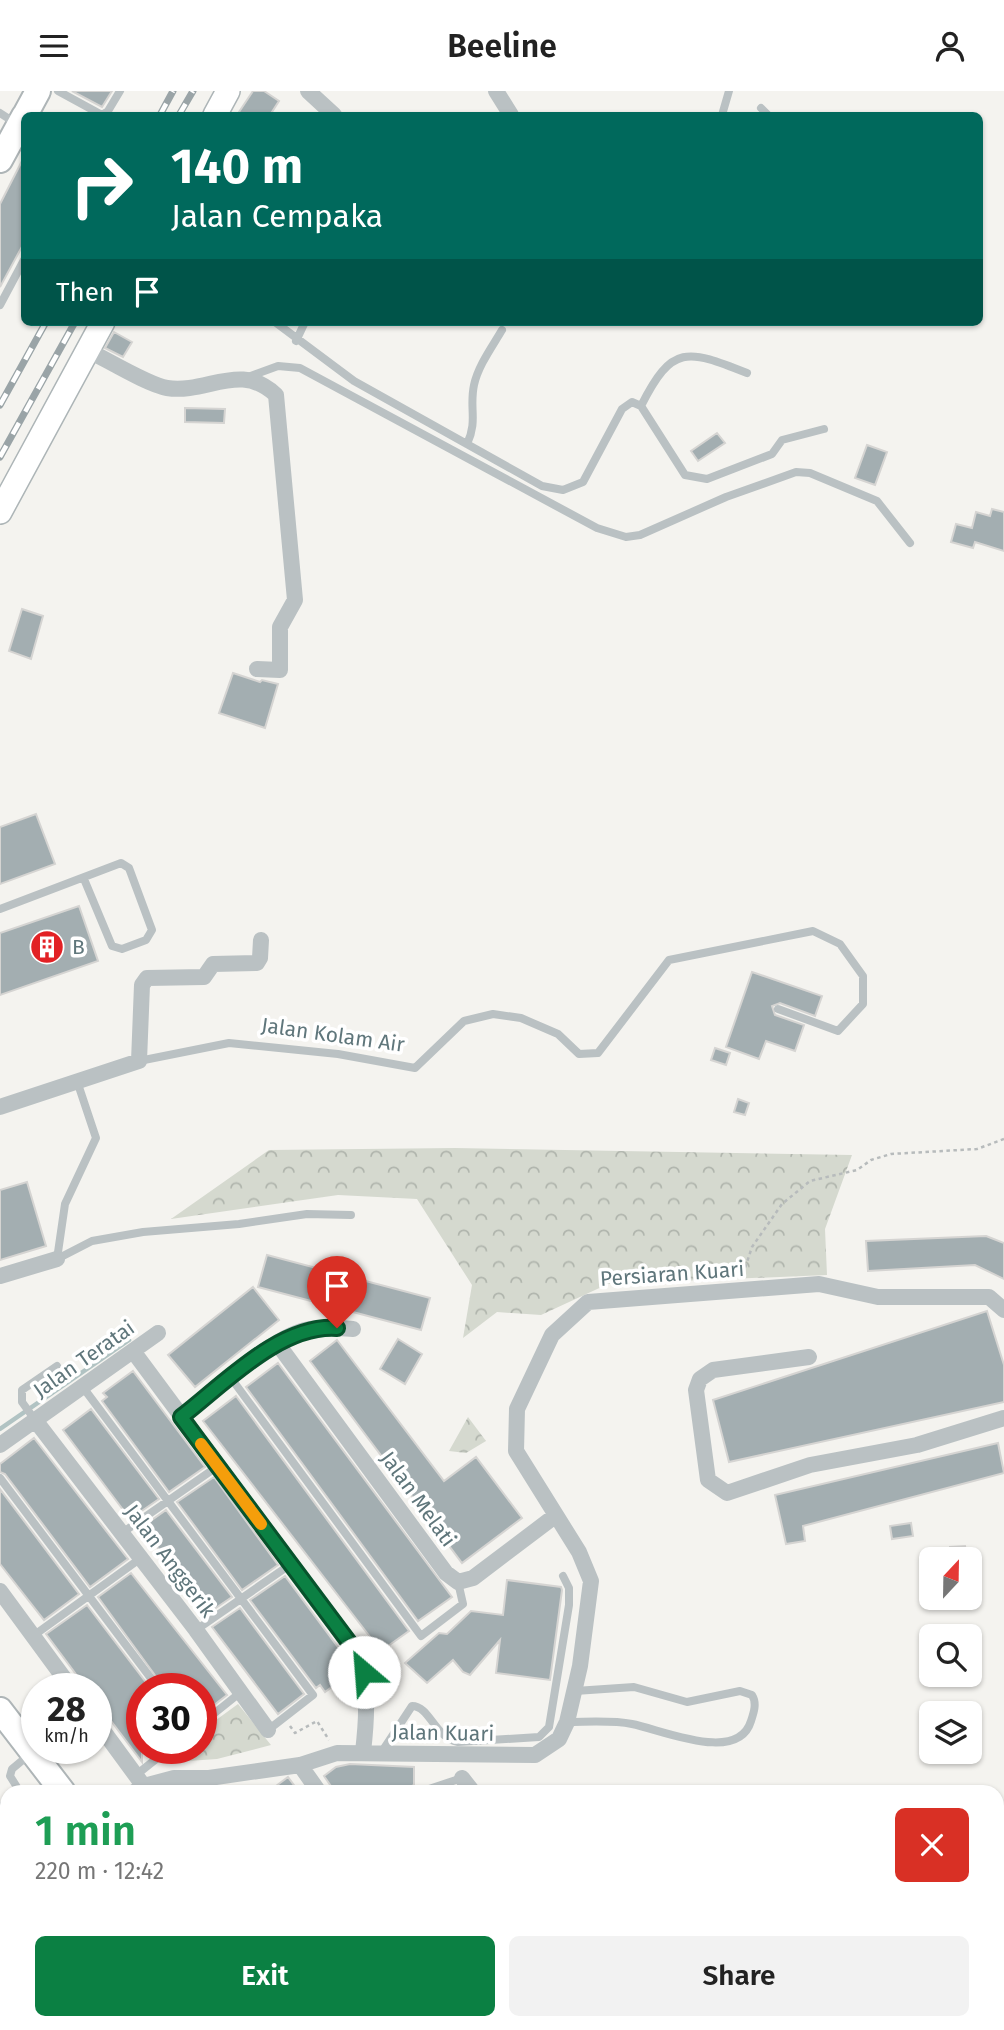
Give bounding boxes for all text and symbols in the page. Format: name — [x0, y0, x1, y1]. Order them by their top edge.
icon: menu — [35, 27, 73, 65]
text: Beeline — [447, 27, 557, 65]
icon: person — [931, 27, 969, 65]
text: 140 m — [171, 137, 303, 196]
icon: right — [56, 140, 147, 231]
text: Jalan Cempaka — [171, 197, 383, 235]
icon: arrive — [128, 273, 166, 311]
text: Then — [56, 277, 114, 308]
building icon: B — [28, 928, 66, 966]
place label: B — [72, 934, 85, 960]
street label: Jalan Kolam Air — [260, 1012, 406, 1058]
pin — [307, 1256, 367, 1328]
street label: Persiaran Kuari — [599, 1256, 745, 1292]
icon: arrive — [318, 1267, 356, 1305]
street label: Jalan Teratai — [28, 1315, 140, 1403]
street label: Jalan Melati — [375, 1446, 461, 1552]
street label: Jalan Anggerik — [119, 1499, 221, 1623]
north arrow — [919, 1547, 982, 1610]
map controls — [919, 1547, 982, 1764]
button: search — [919, 1624, 982, 1687]
position arrow — [327, 1635, 401, 1709]
speed limit sign: 30 — [126, 1673, 217, 1764]
text: 28 — [47, 1688, 86, 1730]
button: layers — [919, 1701, 982, 1764]
street label: Jalan Kuari — [391, 1719, 495, 1747]
text: km/h — [44, 1725, 89, 1747]
text: 1 min — [35, 1806, 136, 1856]
button: close — [895, 1808, 969, 1882]
text: 220 m · 12:42 — [35, 1857, 164, 1885]
button: Exit — [35, 1936, 495, 2016]
button: Share — [509, 1936, 969, 2016]

